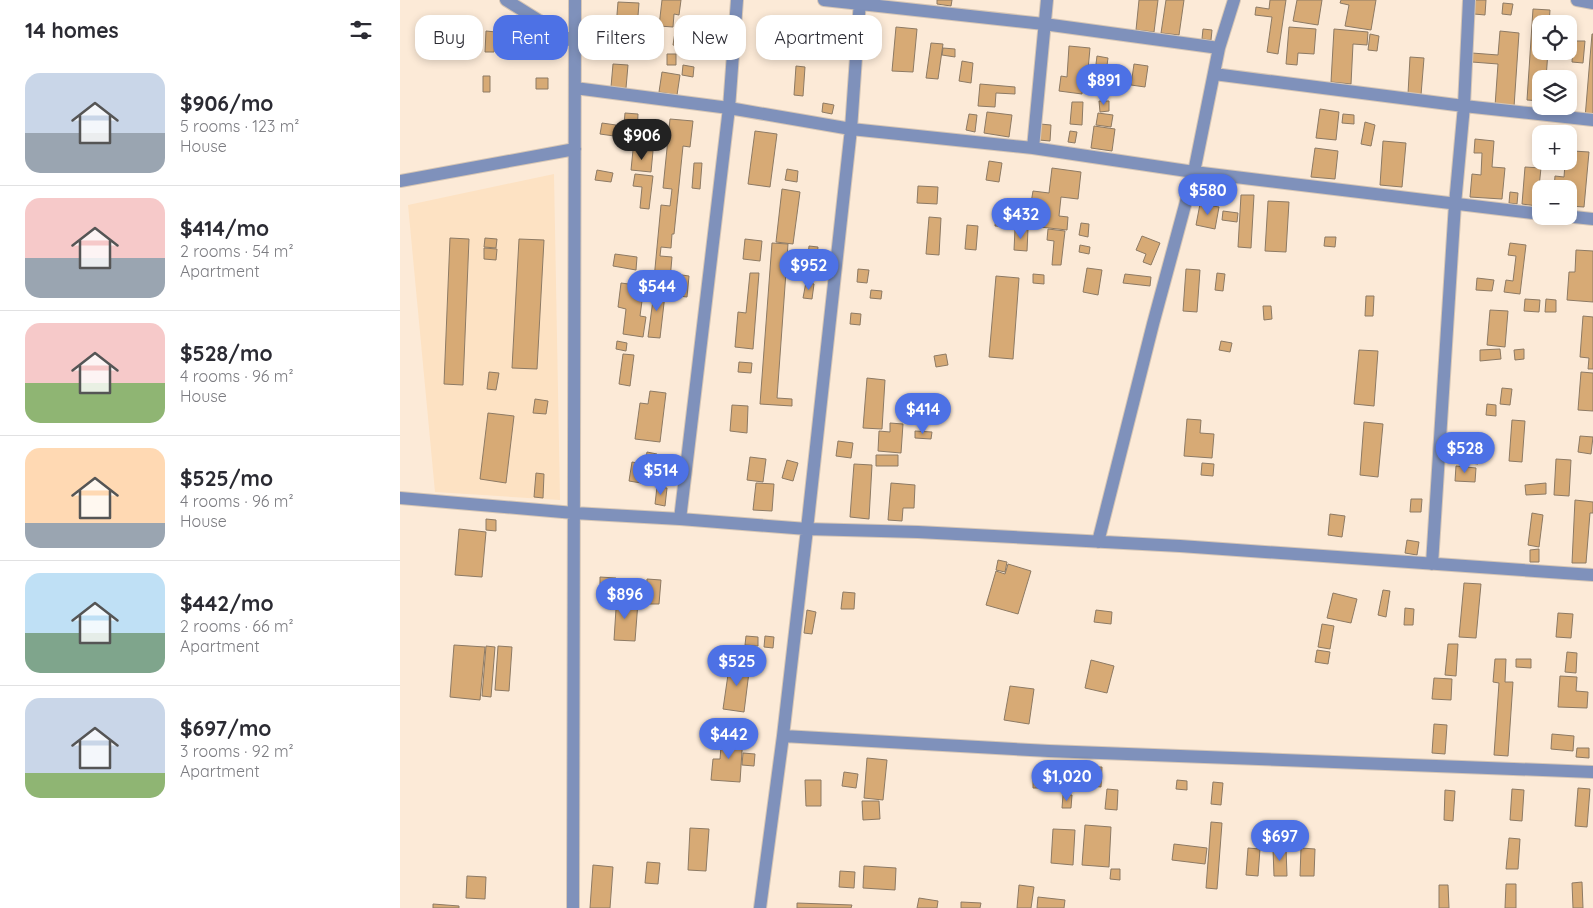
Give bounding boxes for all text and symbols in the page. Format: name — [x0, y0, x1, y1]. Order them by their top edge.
chip: Buy — [415, 15, 483, 60]
chip: Rent — [493, 15, 568, 60]
chip: Filters — [578, 15, 664, 60]
chip: New — [674, 15, 746, 60]
chip: Apartment — [756, 15, 882, 60]
map controls — [1532, 15, 1577, 225]
button: locate — [1532, 15, 1577, 60]
icon: filters — [347, 16, 375, 44]
text: 14 homes — [25, 17, 119, 43]
pin: $891 — [1074, 64, 1134, 106]
text: $891 — [1087, 70, 1121, 90]
button: layers — [1532, 70, 1577, 115]
text: $906/mo — [180, 90, 273, 116]
icon: home — [65, 93, 125, 153]
text: 5 rooms · 123 m² — [180, 116, 299, 136]
pin: $906 — [612, 119, 672, 161]
text: $906 — [623, 125, 661, 145]
button: + — [1532, 125, 1577, 170]
text: House — [180, 136, 227, 156]
pin: $580 — [1178, 174, 1238, 216]
text: $580 — [1189, 180, 1227, 200]
button: − — [1532, 180, 1577, 225]
pin: $432 — [991, 198, 1051, 240]
text: $432 — [1003, 204, 1039, 224]
text: $414/mo — [180, 215, 269, 241]
icon: home — [65, 218, 125, 278]
text: 2 rooms · 54 m² — [180, 241, 294, 261]
pin: $952 — [779, 248, 839, 291]
text: $952 — [791, 255, 827, 275]
text: Apartment — [180, 261, 260, 281]
pin: $544 — [627, 270, 687, 312]
text: $544 — [638, 276, 676, 296]
text: $528/mo — [180, 340, 272, 366]
icon: home — [65, 343, 125, 403]
text: 4 rooms · 96 m² — [180, 366, 293, 386]
text: House — [180, 386, 227, 406]
pin: $414 — [893, 392, 953, 435]
text: $414 — [906, 399, 940, 419]
pin: $528 — [1435, 432, 1495, 474]
text: $528 — [1447, 438, 1483, 458]
pin: $514 — [631, 454, 691, 496]
text: $514 — [644, 460, 678, 480]
text: $525/mo — [180, 465, 273, 491]
icon: home — [65, 468, 125, 528]
text: 4 rooms · 96 m² — [180, 491, 293, 511]
text: House — [180, 511, 227, 531]
pin: $896 — [595, 578, 655, 620]
text: $896 — [607, 584, 643, 604]
text: $442/mo — [180, 590, 274, 616]
icon: home — [65, 593, 125, 653]
text: 2 rooms · 66 m² — [180, 616, 294, 636]
text: Apartment — [180, 636, 260, 656]
pin: $525 — [707, 644, 767, 687]
text: $525 — [718, 651, 756, 671]
text: $697/mo — [180, 715, 271, 741]
icon: home — [65, 718, 125, 778]
pin: $442 — [699, 718, 759, 760]
text: $442 — [710, 724, 748, 744]
text: 3 rooms · 92 m² — [180, 741, 294, 761]
pin: $1,020 — [1026, 760, 1108, 802]
text: Apartment — [180, 761, 260, 781]
text: $1,020 — [1043, 766, 1091, 786]
pin: $697 — [1250, 820, 1310, 862]
text: $697 — [1262, 826, 1298, 846]

